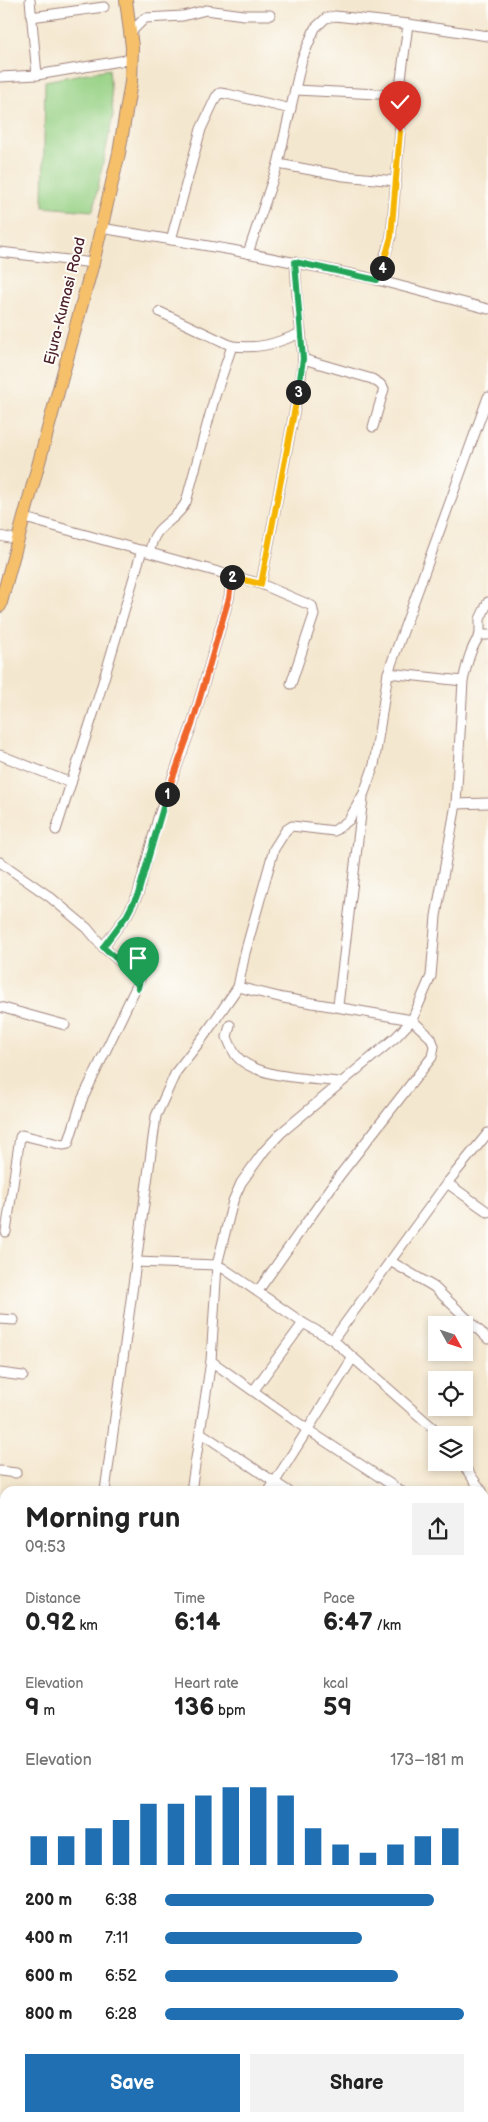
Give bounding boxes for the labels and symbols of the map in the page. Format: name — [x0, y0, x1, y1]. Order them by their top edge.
pin — [379, 81, 421, 132]
street label: Ejura-Kumasi Road — [40, 235, 90, 367]
pin: 4 — [370, 256, 394, 280]
pin: 3 — [286, 380, 310, 404]
pin: 2 — [220, 564, 244, 590]
pin: 1 — [154, 782, 180, 806]
pin — [117, 937, 159, 988]
north arrow — [428, 1316, 472, 1361]

